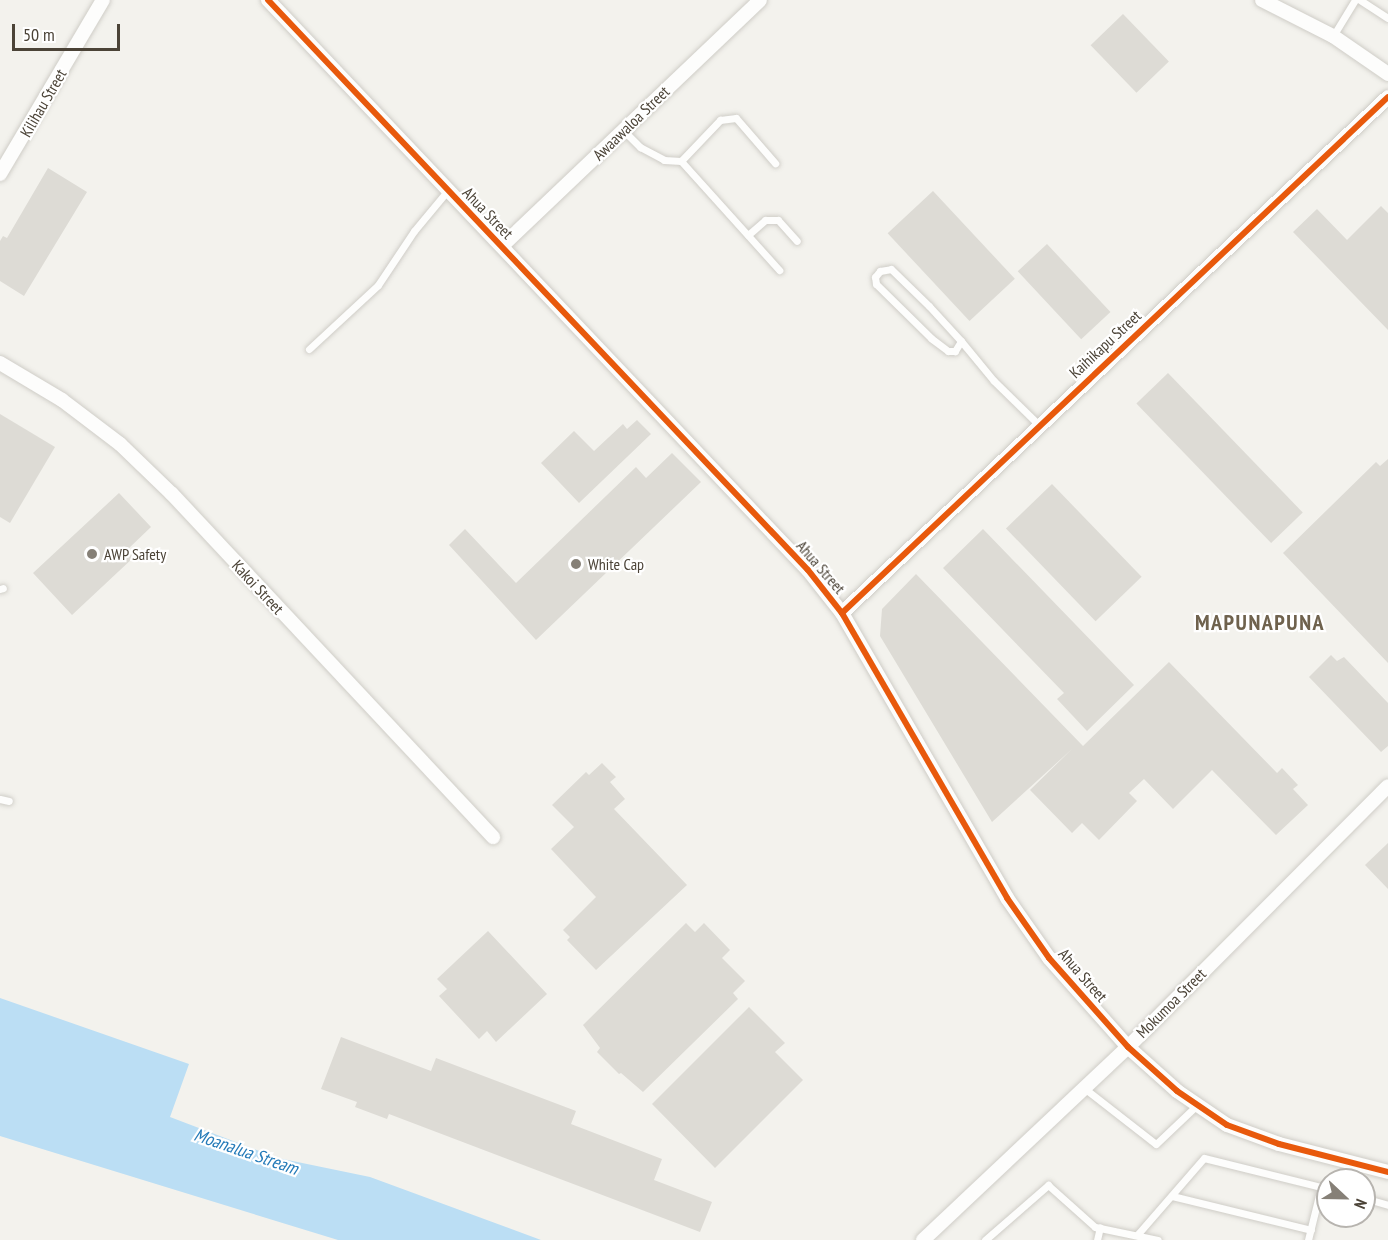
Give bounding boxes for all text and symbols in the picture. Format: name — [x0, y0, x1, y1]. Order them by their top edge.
scale bar — [15, 12, 123, 50]
text: 50 m — [23, 23, 55, 46]
street label: Kilihau Street — [16, 66, 70, 140]
street label: Awaawaloa Street — [589, 82, 673, 164]
street label: Ahua Street — [459, 183, 517, 243]
street label: Kaihikapu Street — [1065, 306, 1145, 382]
street label: Ahua Street — [793, 536, 849, 598]
place label: AWP Safety — [104, 544, 167, 564]
marker: AWP Safety — [85, 547, 99, 561]
place label: White Cap — [588, 554, 644, 574]
street label: Kakoi Street — [228, 556, 288, 618]
marker: White Cap — [569, 557, 583, 571]
district label: MAPUNAPUNA — [1195, 610, 1325, 636]
street label: Ahua Street — [1055, 944, 1111, 1006]
street label: Mokumoa Street — [1132, 964, 1210, 1042]
water label: Moanalua Stream — [191, 1124, 301, 1180]
north arrow — [1316, 1168, 1376, 1228]
text: N — [1350, 1196, 1372, 1212]

